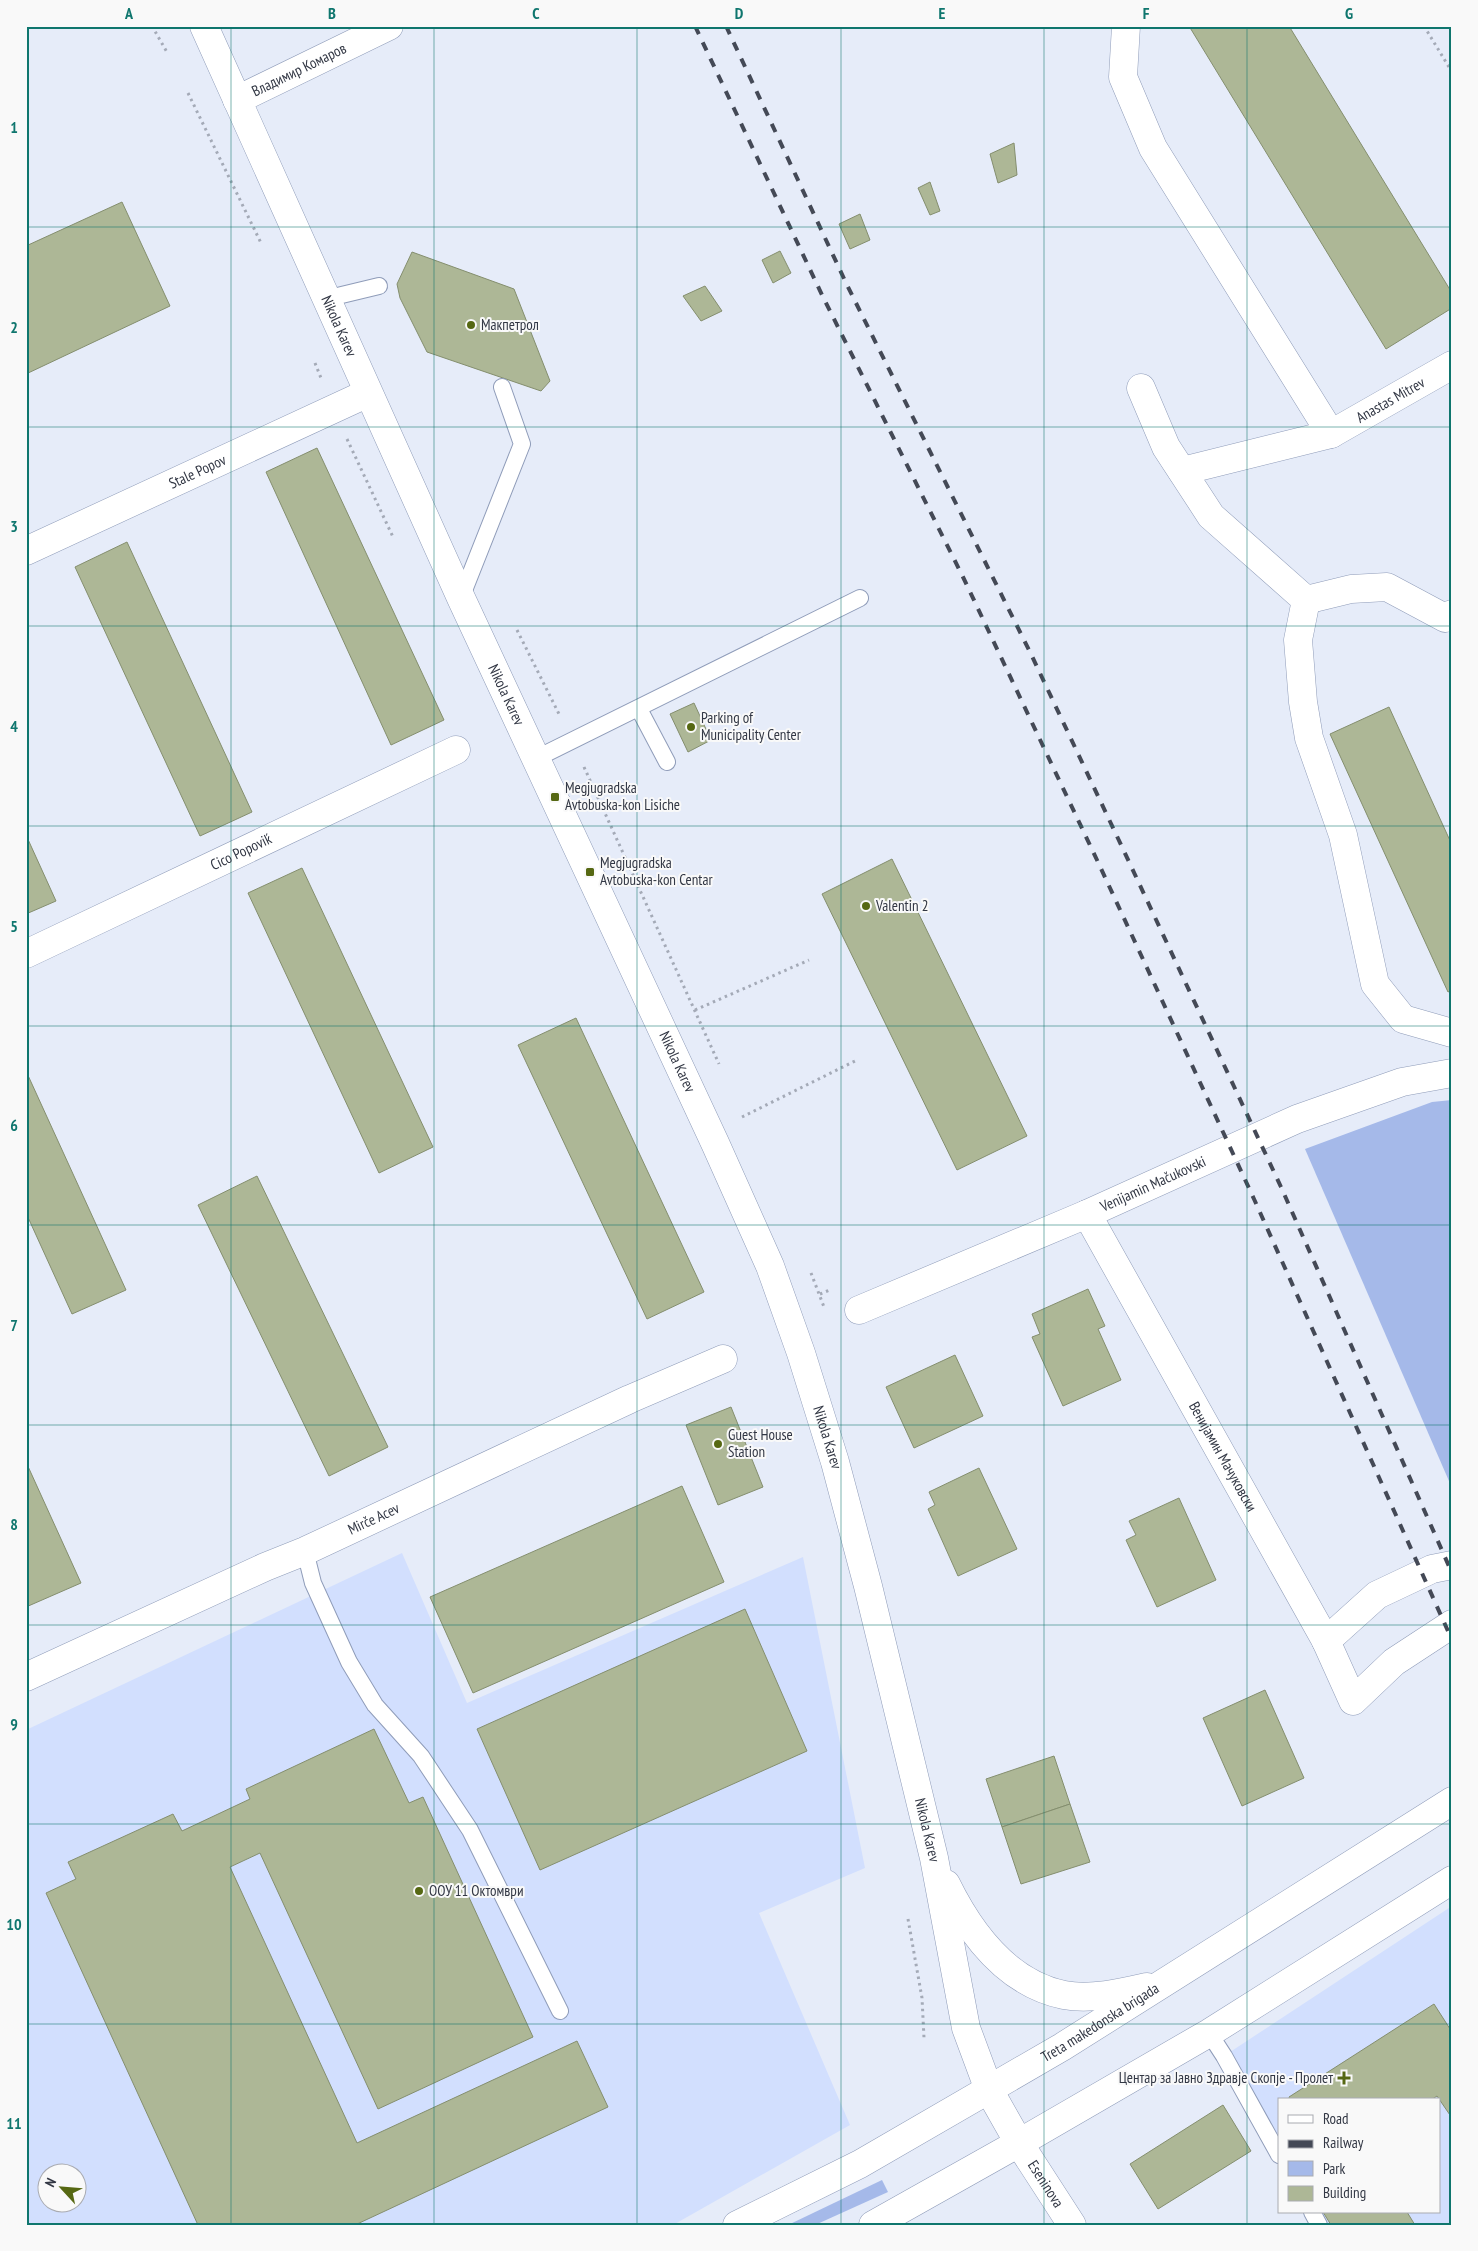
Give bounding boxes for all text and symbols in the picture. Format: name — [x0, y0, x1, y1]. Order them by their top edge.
text: A — [124, 3, 134, 23]
text: B — [328, 3, 336, 23]
text: C — [532, 3, 540, 23]
text: D — [735, 3, 744, 23]
text: E — [939, 3, 946, 23]
text: F — [1143, 3, 1150, 23]
text: G — [1345, 3, 1353, 23]
street label: Владимир Комаров — [249, 38, 349, 100]
text: 1 — [10, 117, 18, 137]
street label: Nikola Karev — [317, 292, 361, 360]
place label: Макпетрол — [481, 315, 539, 334]
text: 2 — [10, 317, 18, 337]
marker: Макпетрол — [465, 319, 477, 331]
street label: Anastas Mitrev — [1352, 372, 1428, 427]
street label: Stale Popov — [166, 450, 229, 493]
text: 3 — [10, 516, 18, 536]
street label: Nikola Karev — [484, 661, 529, 728]
place label: Parking of Municipality Center — [701, 708, 802, 744]
text: 4 — [10, 716, 18, 736]
marker: Parking of Municipality Center — [685, 721, 697, 733]
place label: Megjugradska Avtobuska-kon Lisiche — [565, 778, 680, 814]
marker: Megjugradska Avtobuska-kon Lisiche — [549, 791, 561, 803]
street label: Cico Popoviḱ — [207, 829, 275, 874]
place label: Megjugradska Avtobuska-kon Centar — [600, 853, 713, 889]
marker: Megjugradska Avtobuska-kon Centar — [584, 866, 596, 878]
place label: Valentin 2 — [875, 896, 929, 915]
marker: Valentin 2 — [860, 900, 872, 912]
text: 5 — [10, 916, 18, 936]
street label: Nikola Karev — [655, 1028, 700, 1096]
text: 6 — [10, 1115, 18, 1135]
street label: Venijamin Mačukovski — [1096, 1152, 1209, 1216]
text: 7 — [10, 1315, 18, 1335]
street label: Венијамин Мачуковски — [1185, 1398, 1262, 1515]
street label: Nikola Karev — [809, 1403, 847, 1471]
place label: Guest House Station — [728, 1425, 793, 1461]
marker: Guest House Station — [712, 1438, 724, 1450]
street label: Mirče Acev — [345, 1498, 402, 1539]
text: 8 — [10, 1514, 18, 1534]
text: 9 — [10, 1714, 18, 1734]
street label: Nikola Karev — [911, 1796, 945, 1864]
place label: ООУ 11 Октомври — [429, 1881, 523, 1900]
marker: ООУ 11 Октомври — [413, 1885, 425, 1897]
text: 10 — [6, 1914, 22, 1934]
street label: Treta makedonska brigada — [1038, 1978, 1162, 2066]
place label: Центар за Јавно Здравје Скопје - Пролет — [1119, 2068, 1333, 2087]
marker: Центар за Јавно Здравје Скопје - Пролет — [1337, 2071, 1351, 2085]
legend — [1278, 2098, 1440, 2214]
text: Road — [1323, 2109, 1349, 2128]
text: 11 — [6, 2113, 22, 2133]
text: Railway — [1323, 2133, 1364, 2152]
street label: Eseninova — [1024, 2157, 1068, 2211]
text: Park — [1323, 2159, 1345, 2178]
north arrow — [38, 2164, 88, 2214]
text: N — [41, 2175, 60, 2190]
text: Building — [1323, 2183, 1366, 2202]

